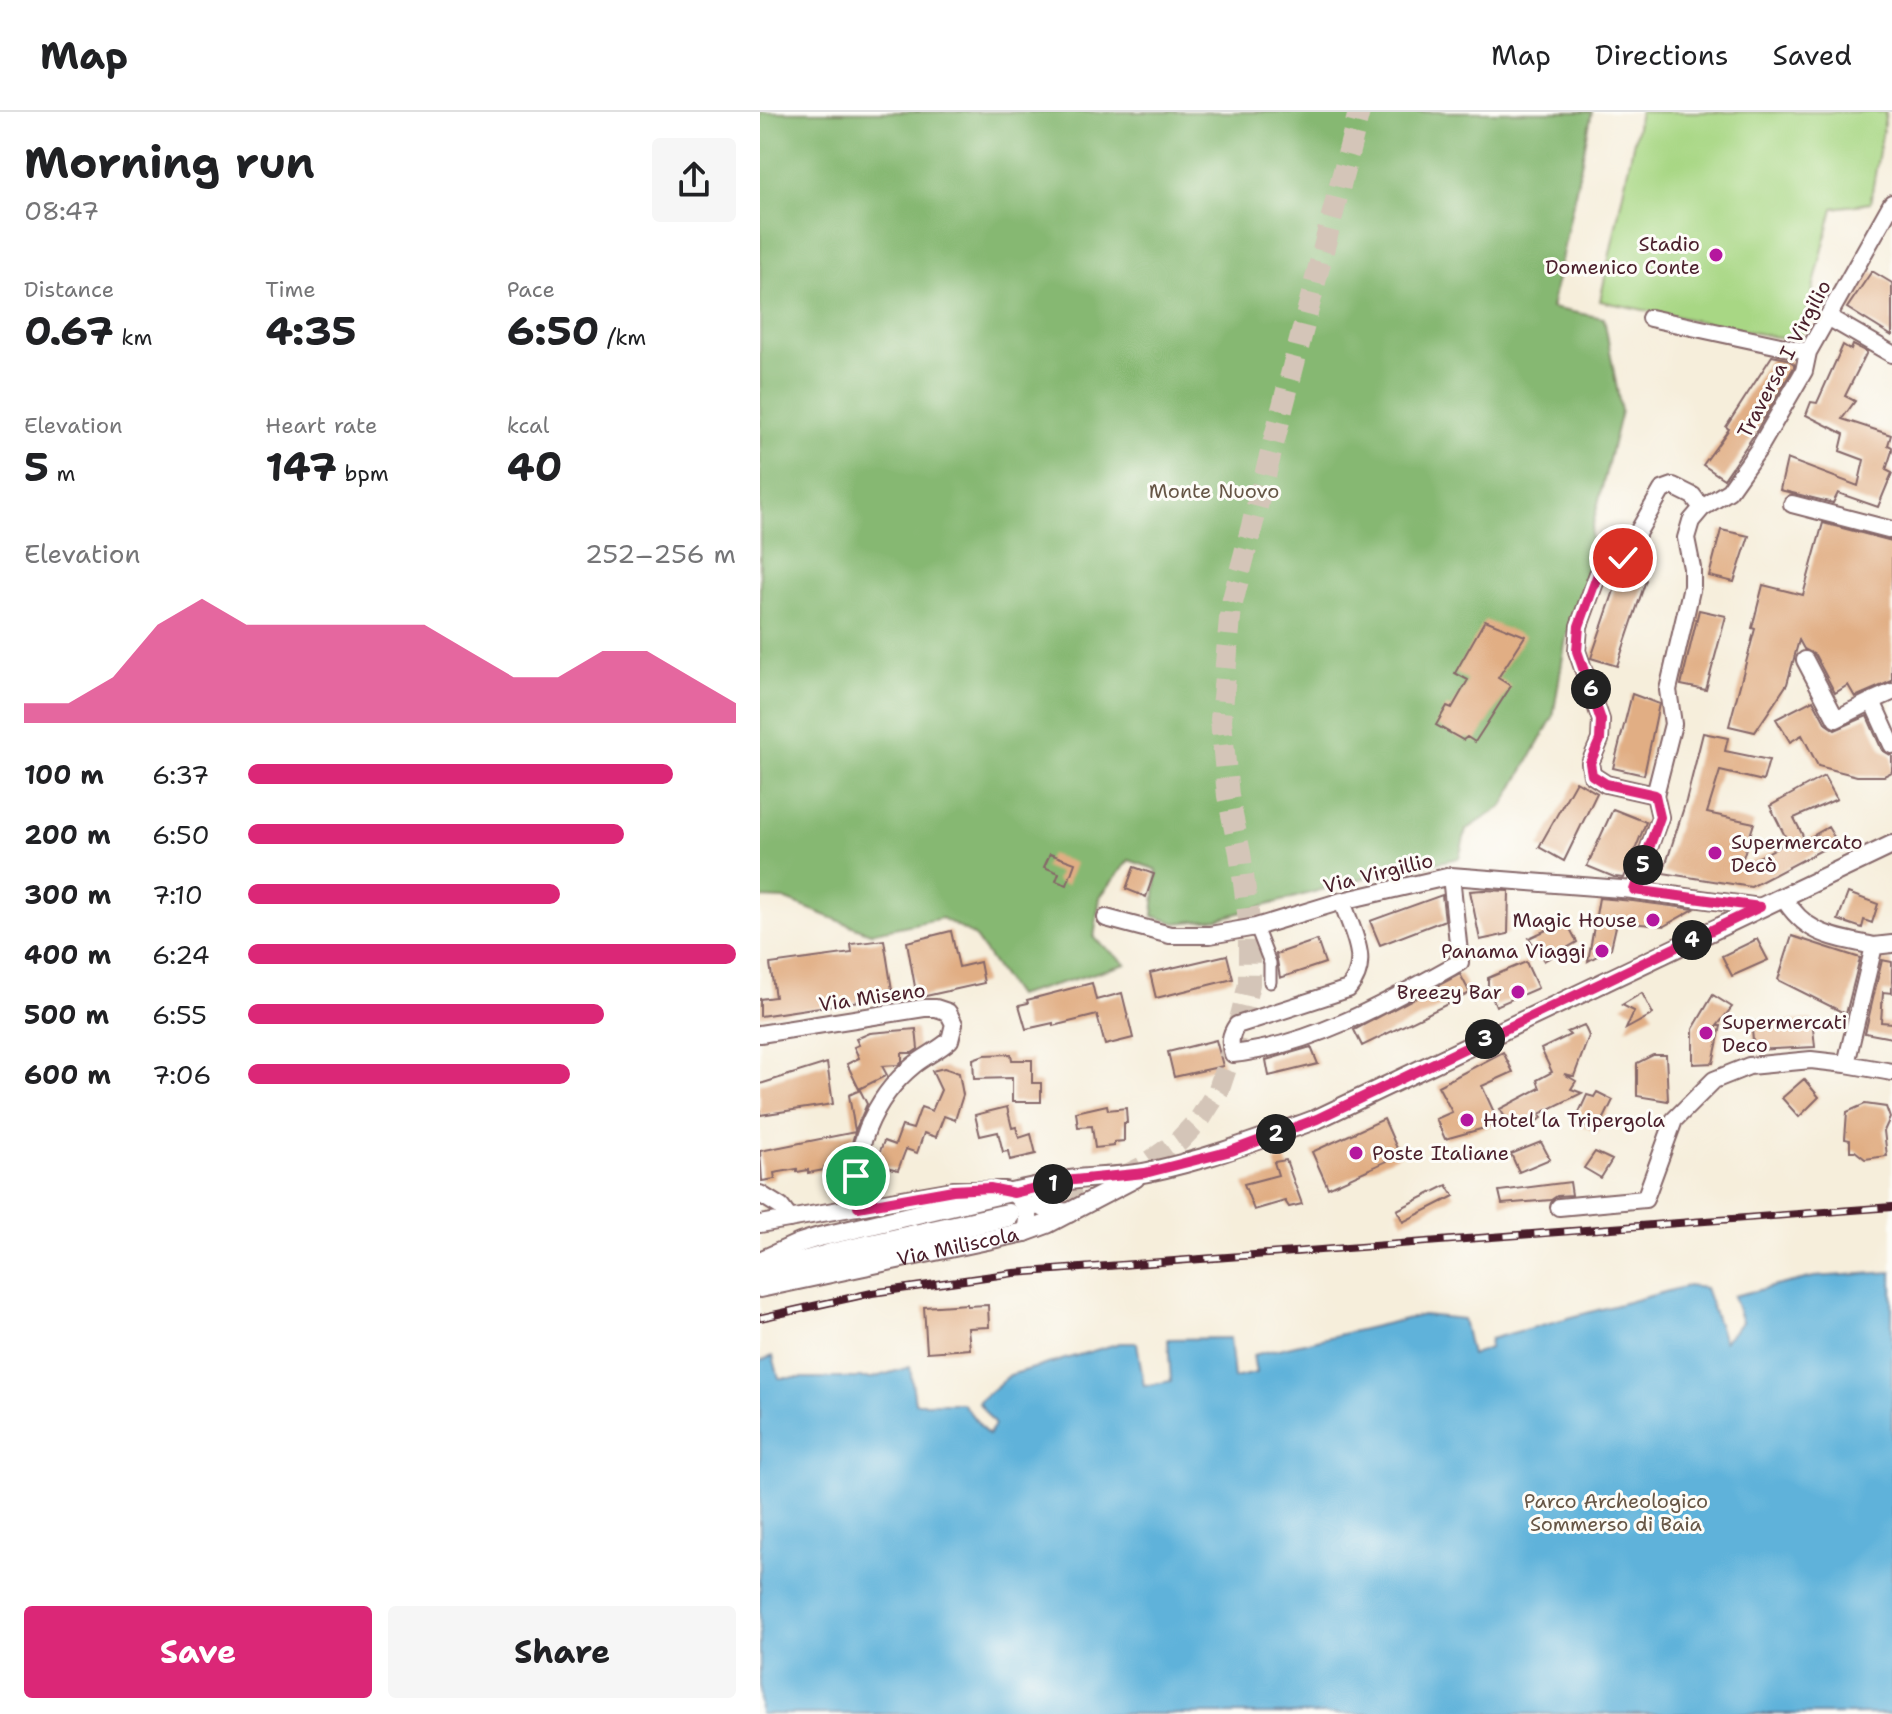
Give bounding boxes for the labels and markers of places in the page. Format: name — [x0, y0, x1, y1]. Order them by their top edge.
place label: Stadio Domenico Conte — [1545, 231, 1700, 280]
marker: Stadio Domenico Conte — [1707, 246, 1725, 264]
pin — [1589, 524, 1657, 592]
pin: 6 — [1571, 669, 1611, 709]
place label: Supermercato Decò — [1731, 829, 1863, 878]
marker: Supermercato Decò — [1706, 844, 1724, 862]
pin: 5 — [1623, 845, 1663, 885]
place label: Magic House — [1513, 907, 1637, 933]
marker: Magic House — [1644, 911, 1662, 929]
pin: 4 — [1672, 920, 1712, 960]
place label: Panama Viaggi — [1441, 938, 1586, 964]
marker: Panama Viaggi — [1593, 942, 1611, 960]
place label: Breezy Bar — [1397, 979, 1502, 1005]
marker: Breezy Bar — [1509, 983, 1527, 1001]
place label: Supermercati Deco — [1722, 1009, 1847, 1058]
pin: 3 — [1465, 1019, 1505, 1059]
marker: Supermercati Deco — [1697, 1024, 1715, 1042]
place label: Hotel la Tripergola — [1483, 1107, 1666, 1133]
marker: Hotel la Tripergola — [1458, 1111, 1476, 1129]
pin: 2 — [1256, 1114, 1296, 1154]
place label: Poste Italiane — [1372, 1140, 1509, 1166]
pin — [822, 1142, 890, 1210]
marker: Poste Italiane — [1347, 1144, 1365, 1162]
pin: 1 — [1033, 1164, 1073, 1204]

